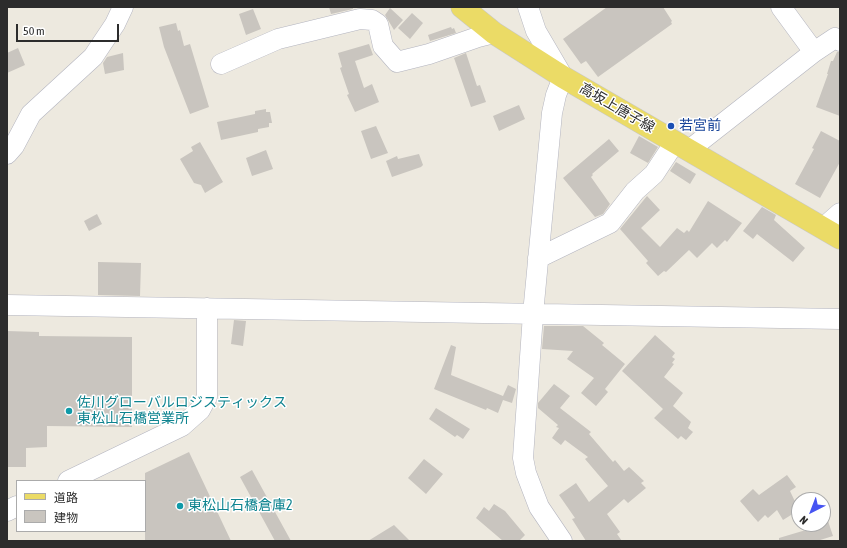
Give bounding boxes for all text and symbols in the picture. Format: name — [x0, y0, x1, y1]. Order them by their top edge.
scale bar — [18, 16, 121, 42]
text: 50 m — [23, 24, 45, 38]
street label: 高坂上唐子線 — [576, 80, 658, 136]
place label: 若宮前 — [679, 118, 721, 134]
marker: 若宮前 — [666, 121, 676, 131]
place label: 佐川グローバルロジスティックス 東松山石橋営業所 — [77, 395, 287, 428]
marker: 佐川グローバルロジスティックス 東松山石橋営業所 — [64, 406, 74, 416]
legend — [16, 480, 146, 532]
text: 道路 — [54, 491, 78, 505]
north arrow — [791, 492, 831, 532]
place label: 東松山石橋倉庫2 — [188, 498, 293, 514]
marker: 東松山石橋倉庫2 — [175, 501, 185, 511]
text: 建物 — [54, 511, 78, 525]
text: N — [797, 514, 810, 527]

